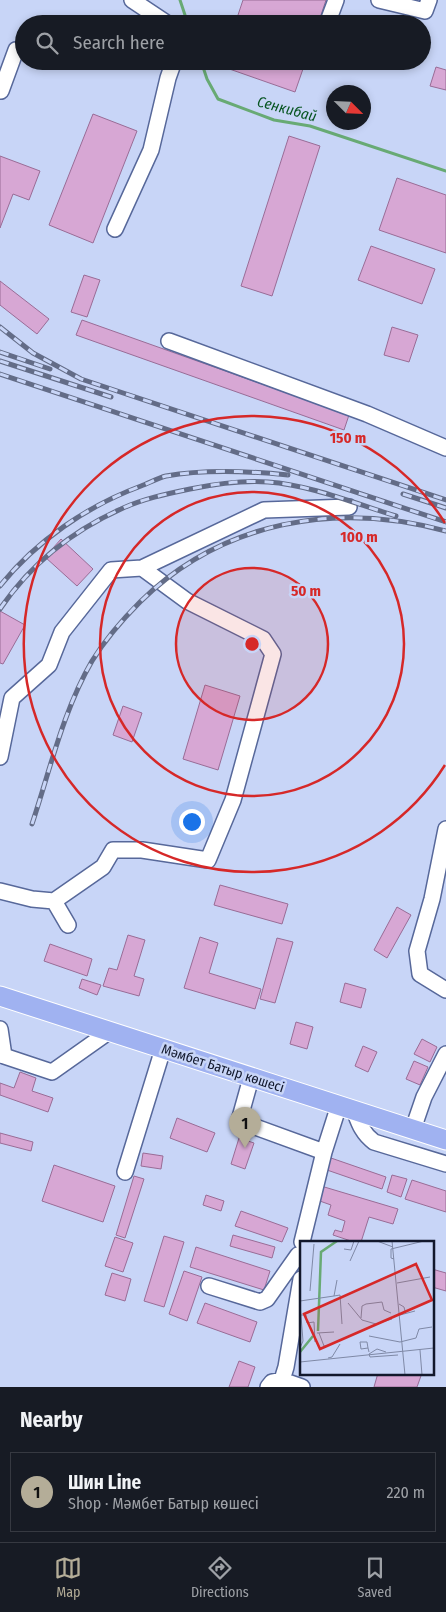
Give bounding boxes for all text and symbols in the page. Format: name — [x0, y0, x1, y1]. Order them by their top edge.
search box — [15, 15, 431, 70]
icon: search — [33, 29, 61, 57]
text: Search here — [73, 31, 165, 54]
north arrow — [326, 85, 371, 130]
water label: Сенкибай — [255, 92, 319, 126]
text: 150 m — [330, 429, 366, 447]
text: 100 m — [340, 528, 378, 546]
text: 50 m — [291, 582, 321, 600]
centre of rings — [243, 635, 261, 653]
your location — [179, 809, 205, 835]
street label: Мәмбет Батыр көшесі — [159, 1041, 286, 1096]
pin: 1 — [229, 1107, 261, 1148]
inset map — [300, 1241, 434, 1374]
text: Nearby — [20, 1407, 82, 1433]
text: Шин Line — [68, 1471, 141, 1494]
text: 1 — [34, 1483, 40, 1502]
text: 220 m — [386, 1483, 425, 1502]
text: Shop · Мәмбет Батыр көшесі — [68, 1494, 259, 1513]
tab: Map — [54, 1554, 82, 1601]
tab: Directions — [191, 1554, 249, 1601]
tab: Saved — [357, 1554, 392, 1601]

